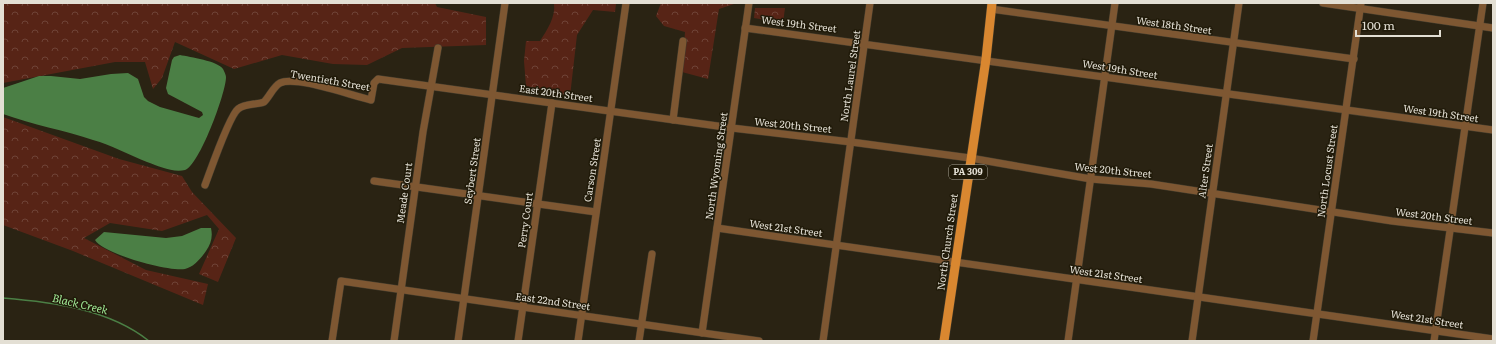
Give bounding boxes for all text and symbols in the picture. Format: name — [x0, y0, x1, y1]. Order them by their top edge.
street label: West 19th Street — [760, 11, 838, 36]
street label: West 18th Street — [1135, 12, 1213, 37]
scale bar — [1356, 12, 1440, 38]
text: 100 m — [1362, 16, 1395, 34]
street label: North Laurel Street — [836, 29, 863, 123]
street label: West 19th Street — [1081, 55, 1159, 82]
street label: Twentieth Street — [289, 65, 371, 94]
street label: East 20th Street — [518, 80, 594, 105]
street label: West 19th Street — [1402, 100, 1480, 125]
street label: North Wyoming Street — [701, 111, 730, 221]
street label: West 20th Street — [754, 113, 832, 136]
street label: North Locust Street — [1313, 124, 1340, 218]
street label: Seybert Street — [459, 137, 484, 205]
street label: Carson Street — [579, 137, 604, 203]
street label: Alter Street — [1193, 143, 1216, 199]
street label: West 20th Street — [1074, 158, 1152, 181]
street label: Meade Court — [392, 161, 415, 224]
road number: PA 309 — [949, 165, 987, 179]
street label: Perry Court — [513, 191, 536, 249]
street label: North Church Street — [932, 193, 961, 291]
street label: West 20th Street — [1395, 203, 1474, 228]
street label: West 21st Street — [749, 215, 824, 240]
street label: West 21st Street — [1069, 261, 1144, 286]
street label: East 22nd Street — [515, 288, 592, 313]
water label: Black Creek — [51, 289, 110, 317]
street label: West 21st Street — [1389, 305, 1465, 332]

